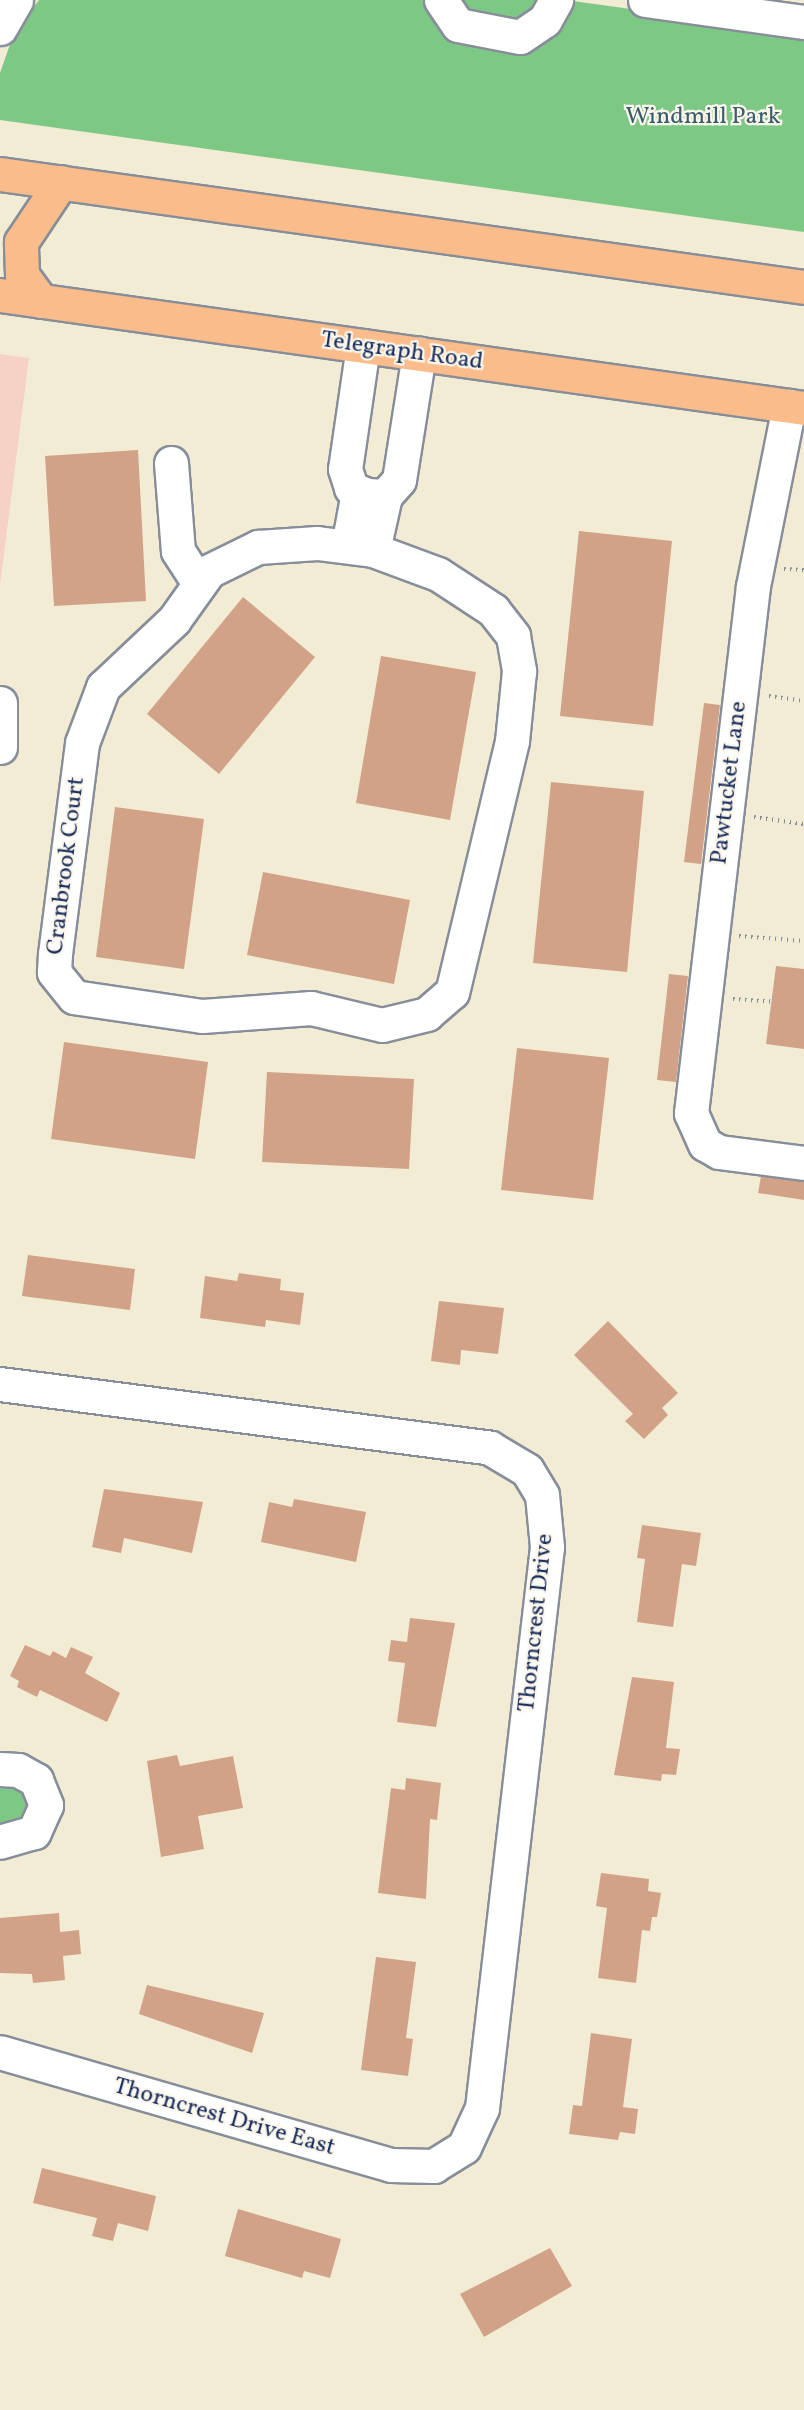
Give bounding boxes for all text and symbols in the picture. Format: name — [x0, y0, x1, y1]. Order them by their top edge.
park label: Windmill Park — [625, 104, 781, 132]
street label: Telegraph Road — [319, 326, 485, 378]
street label: Pawtucket Lane — [706, 700, 754, 866]
street label: Cranbrook Court — [42, 775, 92, 957]
street label: Thorncrest Drive — [513, 1532, 561, 1714]
street label: Thorncrest Drive East — [110, 2073, 338, 2163]

